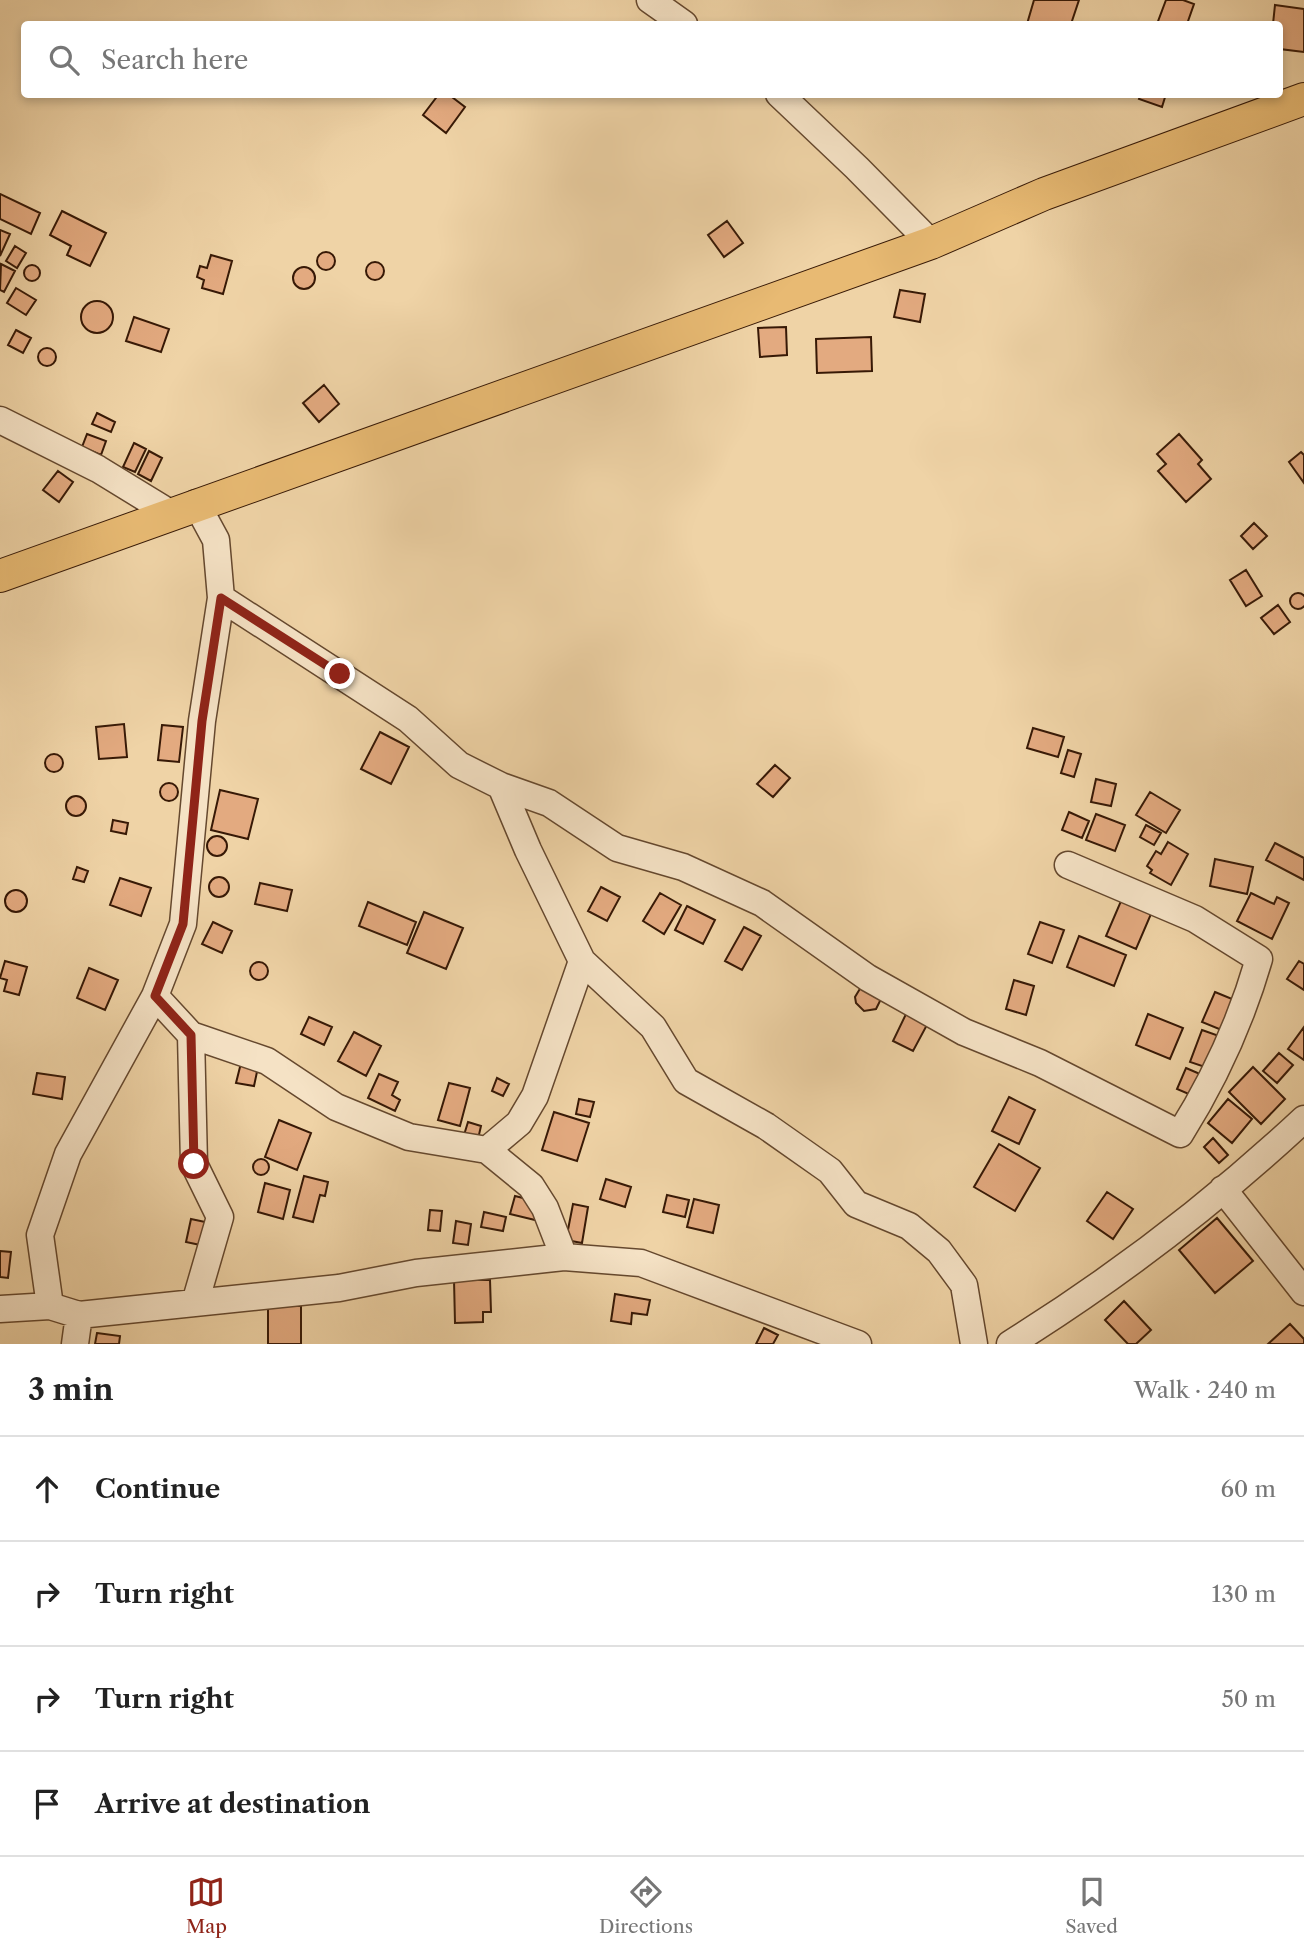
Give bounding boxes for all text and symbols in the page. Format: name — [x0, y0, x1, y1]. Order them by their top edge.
search box — [21, 21, 1283, 98]
icon: search — [45, 41, 83, 79]
text: Search here — [101, 44, 248, 76]
route end — [324, 658, 355, 689]
route start — [178, 1148, 209, 1179]
text: 3 min — [28, 1371, 114, 1408]
text: Walk · 240 m — [1134, 1376, 1276, 1404]
icon: ahead — [28, 1470, 66, 1508]
text: Continue — [95, 1473, 220, 1505]
text: 60 m — [1220, 1475, 1276, 1503]
icon: right — [28, 1575, 66, 1613]
text: Turn right — [95, 1578, 234, 1610]
text: 130 m — [1212, 1580, 1276, 1608]
icon: right — [28, 1680, 66, 1718]
text: Turn right — [95, 1683, 234, 1715]
text: 50 m — [1221, 1685, 1276, 1713]
icon: arrive — [28, 1785, 66, 1823]
text: Arrive at destination — [95, 1788, 370, 1820]
tab: Map — [186, 1873, 227, 1938]
tab: Directions — [599, 1873, 693, 1938]
tab: Saved — [1065, 1873, 1118, 1938]

